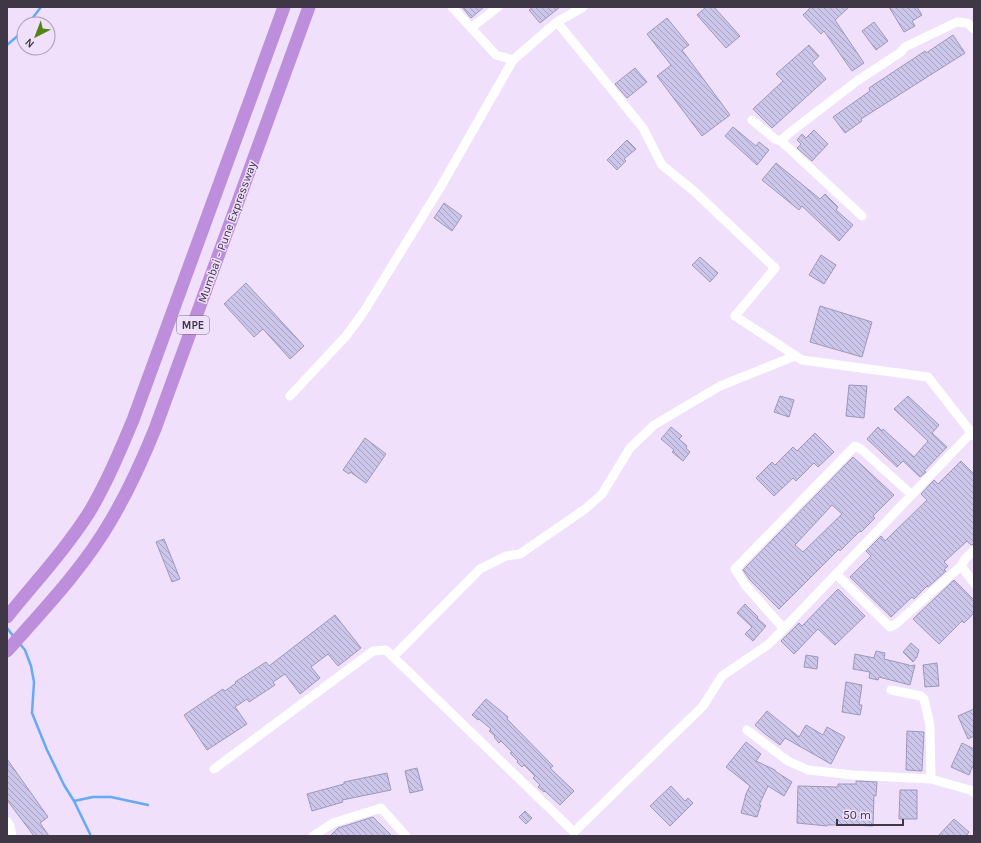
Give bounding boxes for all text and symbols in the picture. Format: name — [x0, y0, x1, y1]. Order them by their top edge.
north arrow — [16, 16, 56, 56]
text: N — [22, 36, 37, 51]
street label: Mumbai - Pune Expressway — [195, 159, 259, 305]
road number: MPE — [177, 316, 209, 334]
scale bar — [837, 801, 903, 827]
text: 50 m — [843, 808, 871, 822]

